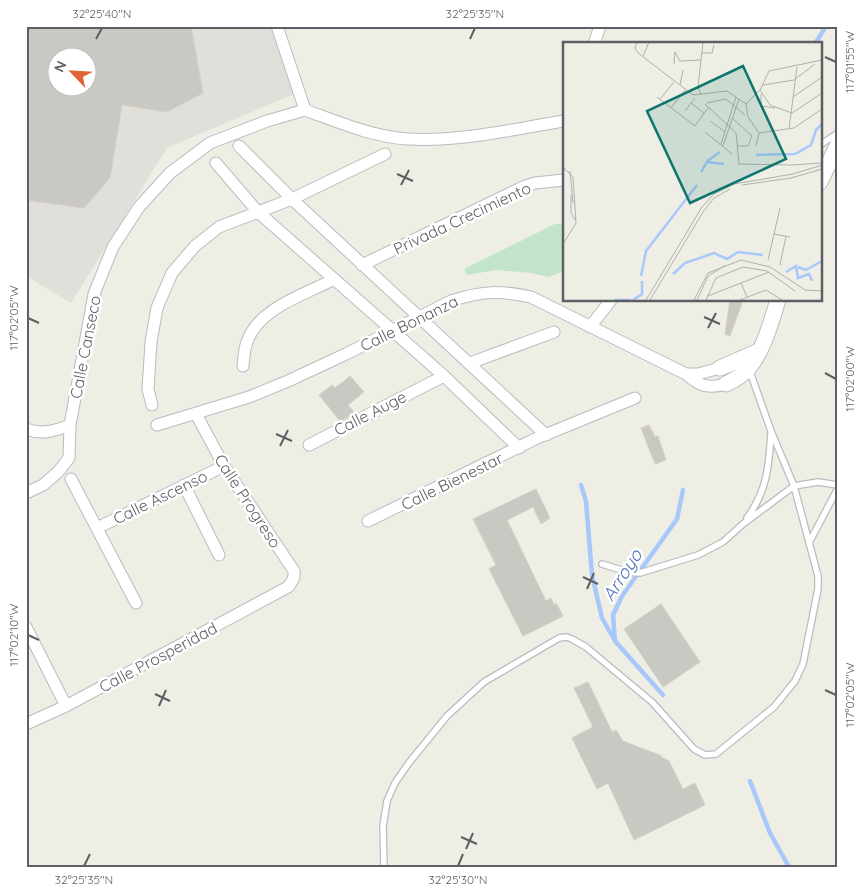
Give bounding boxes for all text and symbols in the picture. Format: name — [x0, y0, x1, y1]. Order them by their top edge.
text: 32°25'40"N — [72, 6, 132, 21]
text: 32°25'35"N — [446, 6, 504, 21]
text: 117°01'55"W — [842, 31, 857, 93]
inset map — [563, 42, 822, 301]
north arrow — [48, 48, 98, 98]
text: N — [50, 58, 71, 75]
street label: Privada Crecimiento — [390, 177, 534, 259]
text: 117°02'05"W — [6, 285, 21, 351]
street label: Calle Bonanza — [357, 291, 461, 355]
street label: Calle Canseco — [65, 294, 105, 400]
text: 117°02'00"W — [842, 346, 857, 412]
street label: Calle Auge — [330, 386, 410, 440]
street label: Calle Bienestar — [398, 448, 506, 514]
street label: Calle Progreso — [210, 450, 286, 552]
street label: Calle Ascenso — [110, 466, 210, 528]
water label: Arroyo — [597, 544, 648, 605]
text: 117°02'10"W — [6, 603, 21, 666]
street label: Calle Prosperidad — [96, 617, 220, 697]
text: 117°02'05"W — [842, 662, 857, 728]
text: 32°25'35"N — [55, 872, 113, 887]
text: 32°25'30"N — [428, 872, 488, 887]

